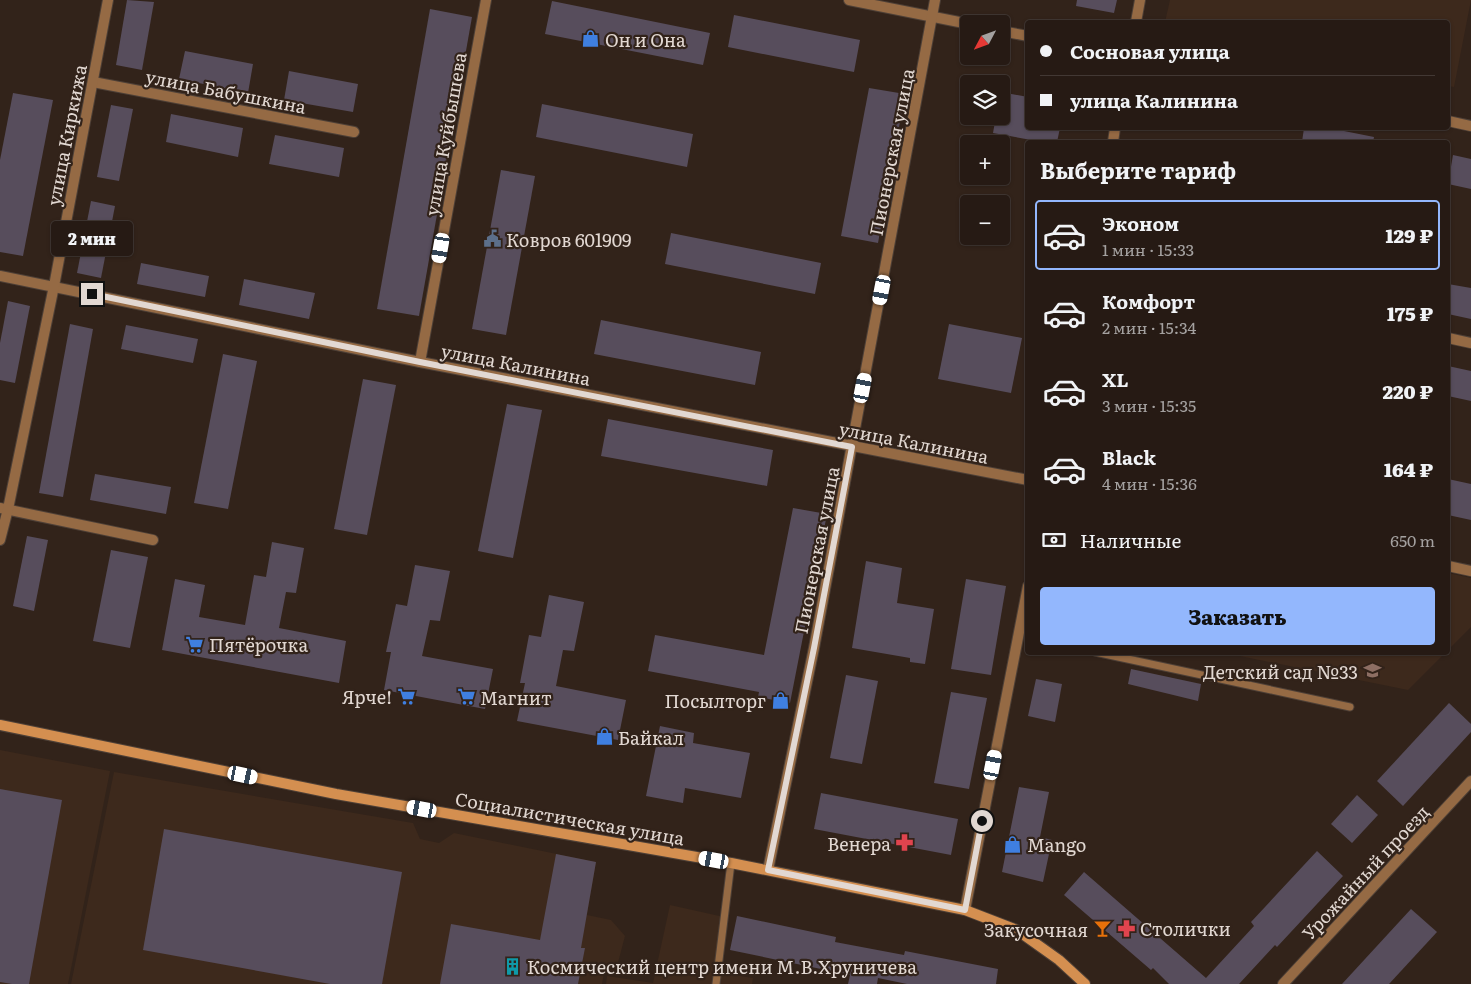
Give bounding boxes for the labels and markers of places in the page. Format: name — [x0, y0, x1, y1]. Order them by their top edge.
place label: Он и Она — [605, 26, 686, 53]
shop icon: Он и Она — [581, 29, 601, 49]
place label: Ковров 601909 — [506, 226, 632, 253]
public building icon: Ковров 601909 — [482, 229, 502, 249]
place label: Пятёрочка — [209, 631, 308, 658]
supermarket icon: Пятёрочка — [185, 634, 205, 654]
place label: Детский сад №33 — [1203, 658, 1358, 685]
school or university icon: Детский сад №33 — [1362, 661, 1382, 681]
place label: Ярче! — [342, 683, 392, 710]
place label: Магнит — [480, 684, 552, 711]
supermarket icon: Ярче! — [396, 686, 416, 706]
supermarket icon: Магнит — [456, 687, 476, 707]
place label: Посылторг — [664, 687, 766, 714]
shop icon: Посылторг — [770, 690, 790, 710]
place label: Байкал — [618, 724, 684, 751]
shop icon: Байкал — [594, 727, 614, 747]
place label: Венера — [827, 830, 891, 857]
place label: Mango — [1027, 831, 1086, 858]
pharmacy icon: Венера — [895, 833, 915, 853]
shop icon: Mango — [1003, 834, 1023, 854]
place label: Столички — [1140, 915, 1231, 942]
place label: Закусочная — [984, 916, 1088, 943]
pharmacy icon: Столички — [1116, 918, 1136, 938]
bar icon: Закусочная — [1092, 919, 1112, 939]
place label: Космический центр имени М.В.Хруничева — [527, 953, 917, 980]
building icon: Космический центр имени М.В.Хруничева — [503, 956, 523, 976]

